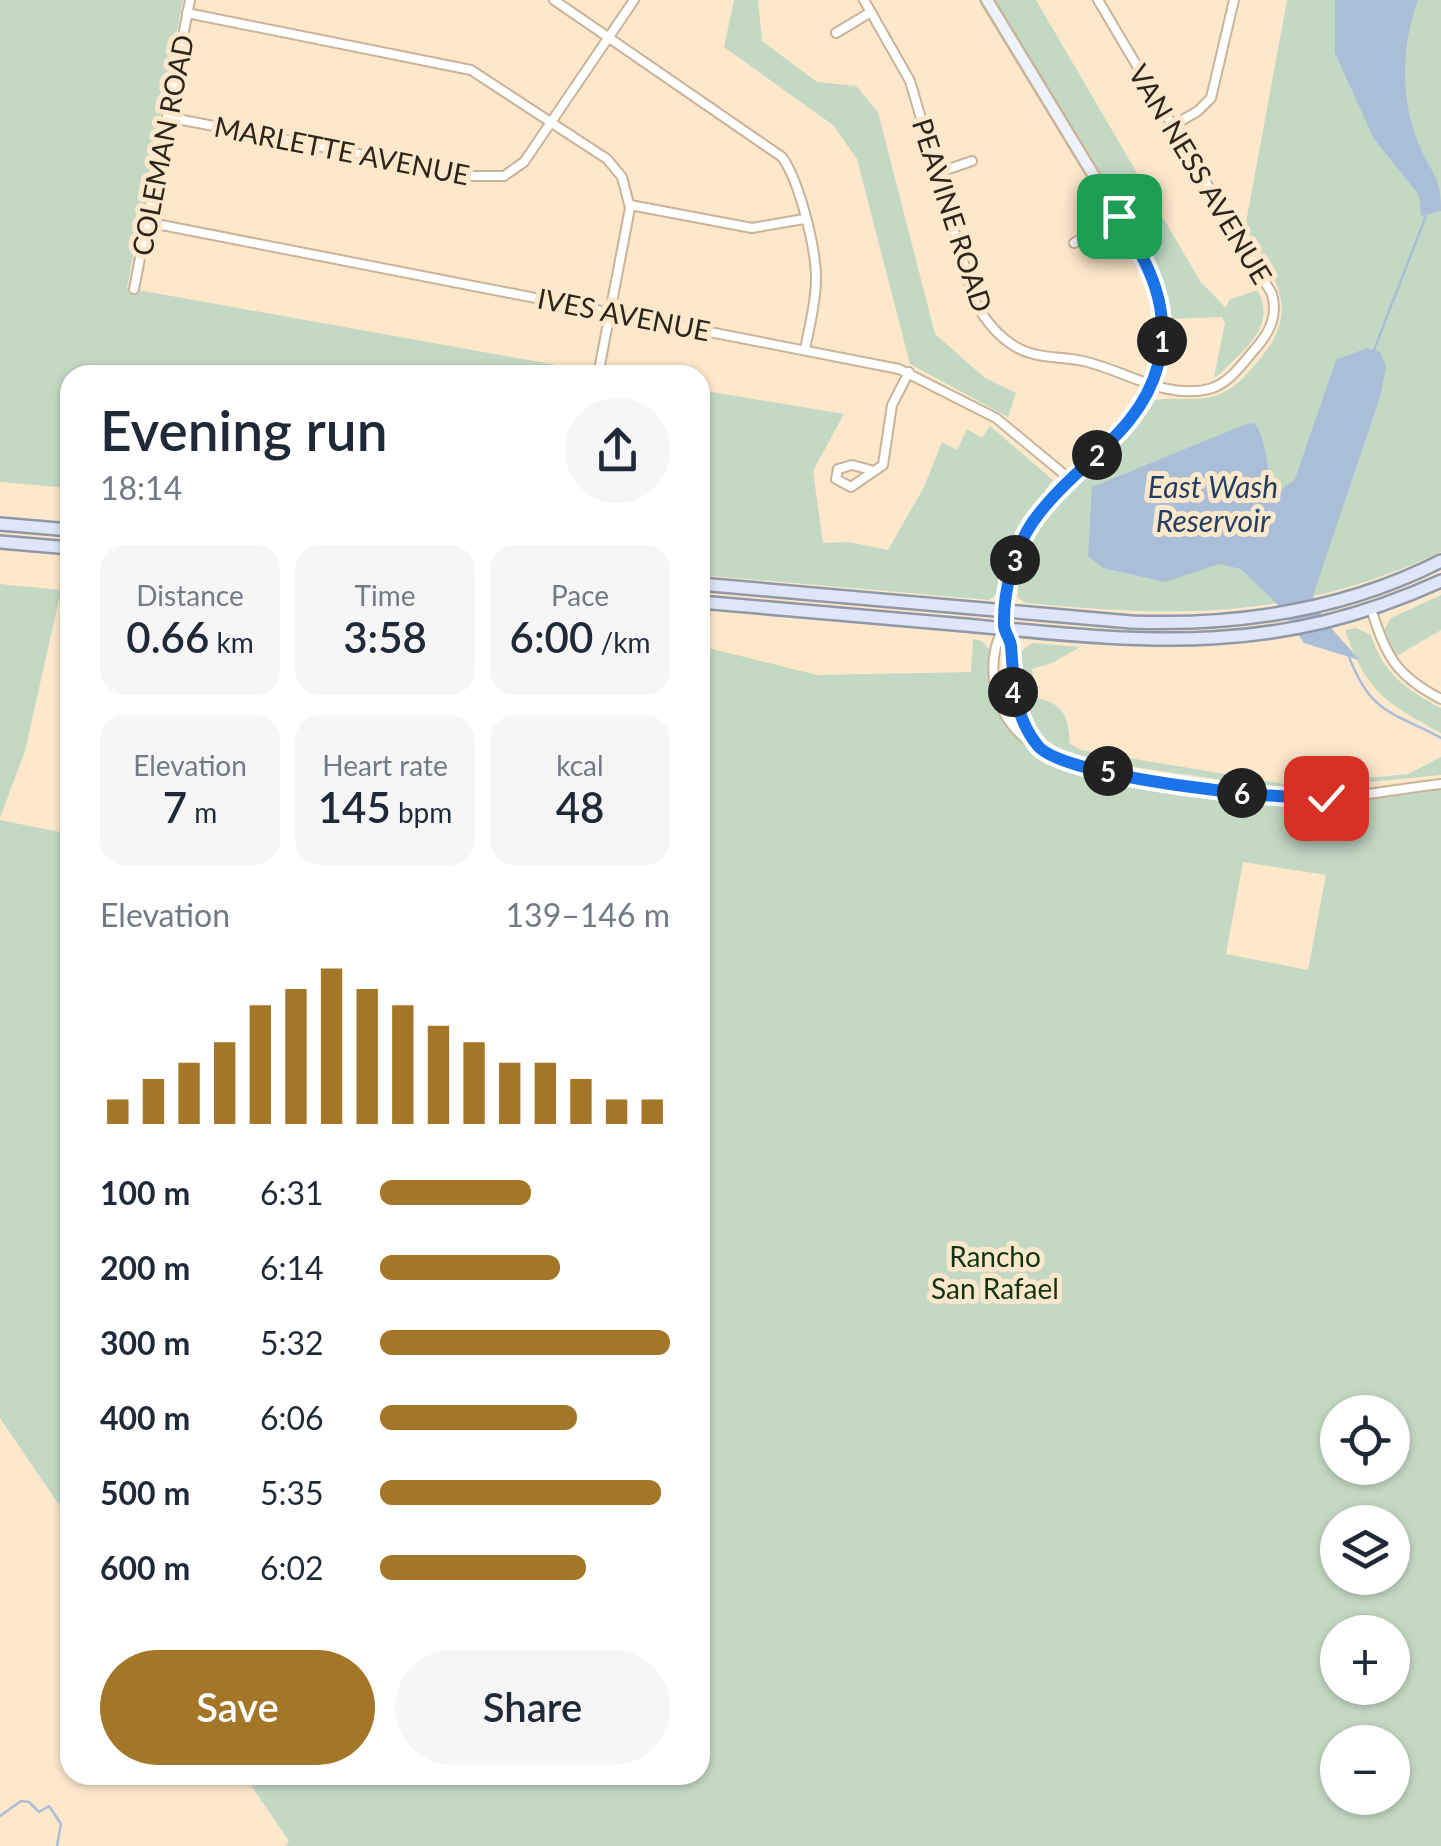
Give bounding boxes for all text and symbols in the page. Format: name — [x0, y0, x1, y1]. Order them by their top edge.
street label: COLEMAN ROAD — [124, 32, 200, 258]
street label: VAN NESS AVENUE — [1122, 58, 1280, 290]
street label: MARLETTE AVENUE — [212, 109, 472, 191]
street label: PEAVINE ROAD — [906, 114, 1000, 316]
pin — [1077, 174, 1162, 259]
icon: arrive — [1092, 189, 1147, 244]
street label: IVES AVENUE — [535, 281, 713, 347]
pin: 1 — [1137, 316, 1187, 366]
text: 1 — [1154, 324, 1170, 358]
text: Evening run — [100, 397, 388, 463]
button: share — [565, 398, 670, 503]
pin: 2 — [1072, 430, 1122, 480]
text: 2 — [1089, 438, 1105, 472]
text: 18:14 — [100, 468, 182, 507]
water label: East Wash Reservoir — [1148, 468, 1278, 538]
pin: 3 — [990, 535, 1040, 585]
text: 3 — [1007, 543, 1023, 577]
text: Distance — [136, 578, 244, 612]
text: Time — [355, 578, 415, 612]
text: Pace — [551, 578, 609, 612]
text: 0.66 — [126, 612, 209, 662]
text: 3:58 — [343, 612, 427, 662]
text: 6:00 — [510, 612, 593, 662]
text: km — [209, 625, 254, 659]
text: /km — [593, 625, 650, 659]
pin: 4 — [988, 667, 1038, 717]
text: 4 — [1005, 675, 1021, 709]
pin: 5 — [1083, 746, 1133, 796]
text: Elevation — [133, 748, 247, 782]
text: Heart rate — [322, 748, 448, 782]
text: kcal — [556, 748, 604, 782]
text: 5 — [1100, 754, 1116, 788]
pin — [1284, 756, 1369, 841]
pin: 6 — [1217, 768, 1267, 818]
icon: check — [1299, 771, 1354, 826]
text: 6 — [1234, 776, 1250, 810]
text: 7 — [163, 782, 187, 832]
text: 145 — [318, 782, 391, 832]
text: 48 — [556, 782, 604, 832]
text: m — [187, 795, 217, 829]
text: bpm — [391, 795, 452, 829]
text: Elevation — [100, 895, 230, 934]
text: 139–146 m — [506, 895, 670, 934]
text: 100 m — [100, 1173, 190, 1212]
text: 6:31 — [260, 1173, 324, 1212]
park label: Rancho San Rafael — [931, 1239, 1059, 1305]
text: 200 m — [100, 1248, 190, 1287]
text: 6:14 — [260, 1248, 324, 1287]
text: 300 m — [100, 1323, 190, 1362]
text: 5:32 — [260, 1323, 324, 1362]
map controls — [1320, 1395, 1410, 1815]
button: locate — [1320, 1395, 1410, 1485]
text: 400 m — [100, 1398, 190, 1437]
text: 6:06 — [260, 1398, 324, 1437]
text: 500 m — [100, 1473, 190, 1512]
text: 5:35 — [260, 1473, 324, 1512]
button: layers — [1320, 1505, 1410, 1595]
text: 600 m — [100, 1548, 190, 1587]
text: 6:02 — [260, 1548, 324, 1587]
button: + — [1320, 1615, 1410, 1705]
button: Save — [100, 1650, 375, 1765]
button: Share — [395, 1650, 670, 1765]
button: − — [1320, 1725, 1410, 1815]

